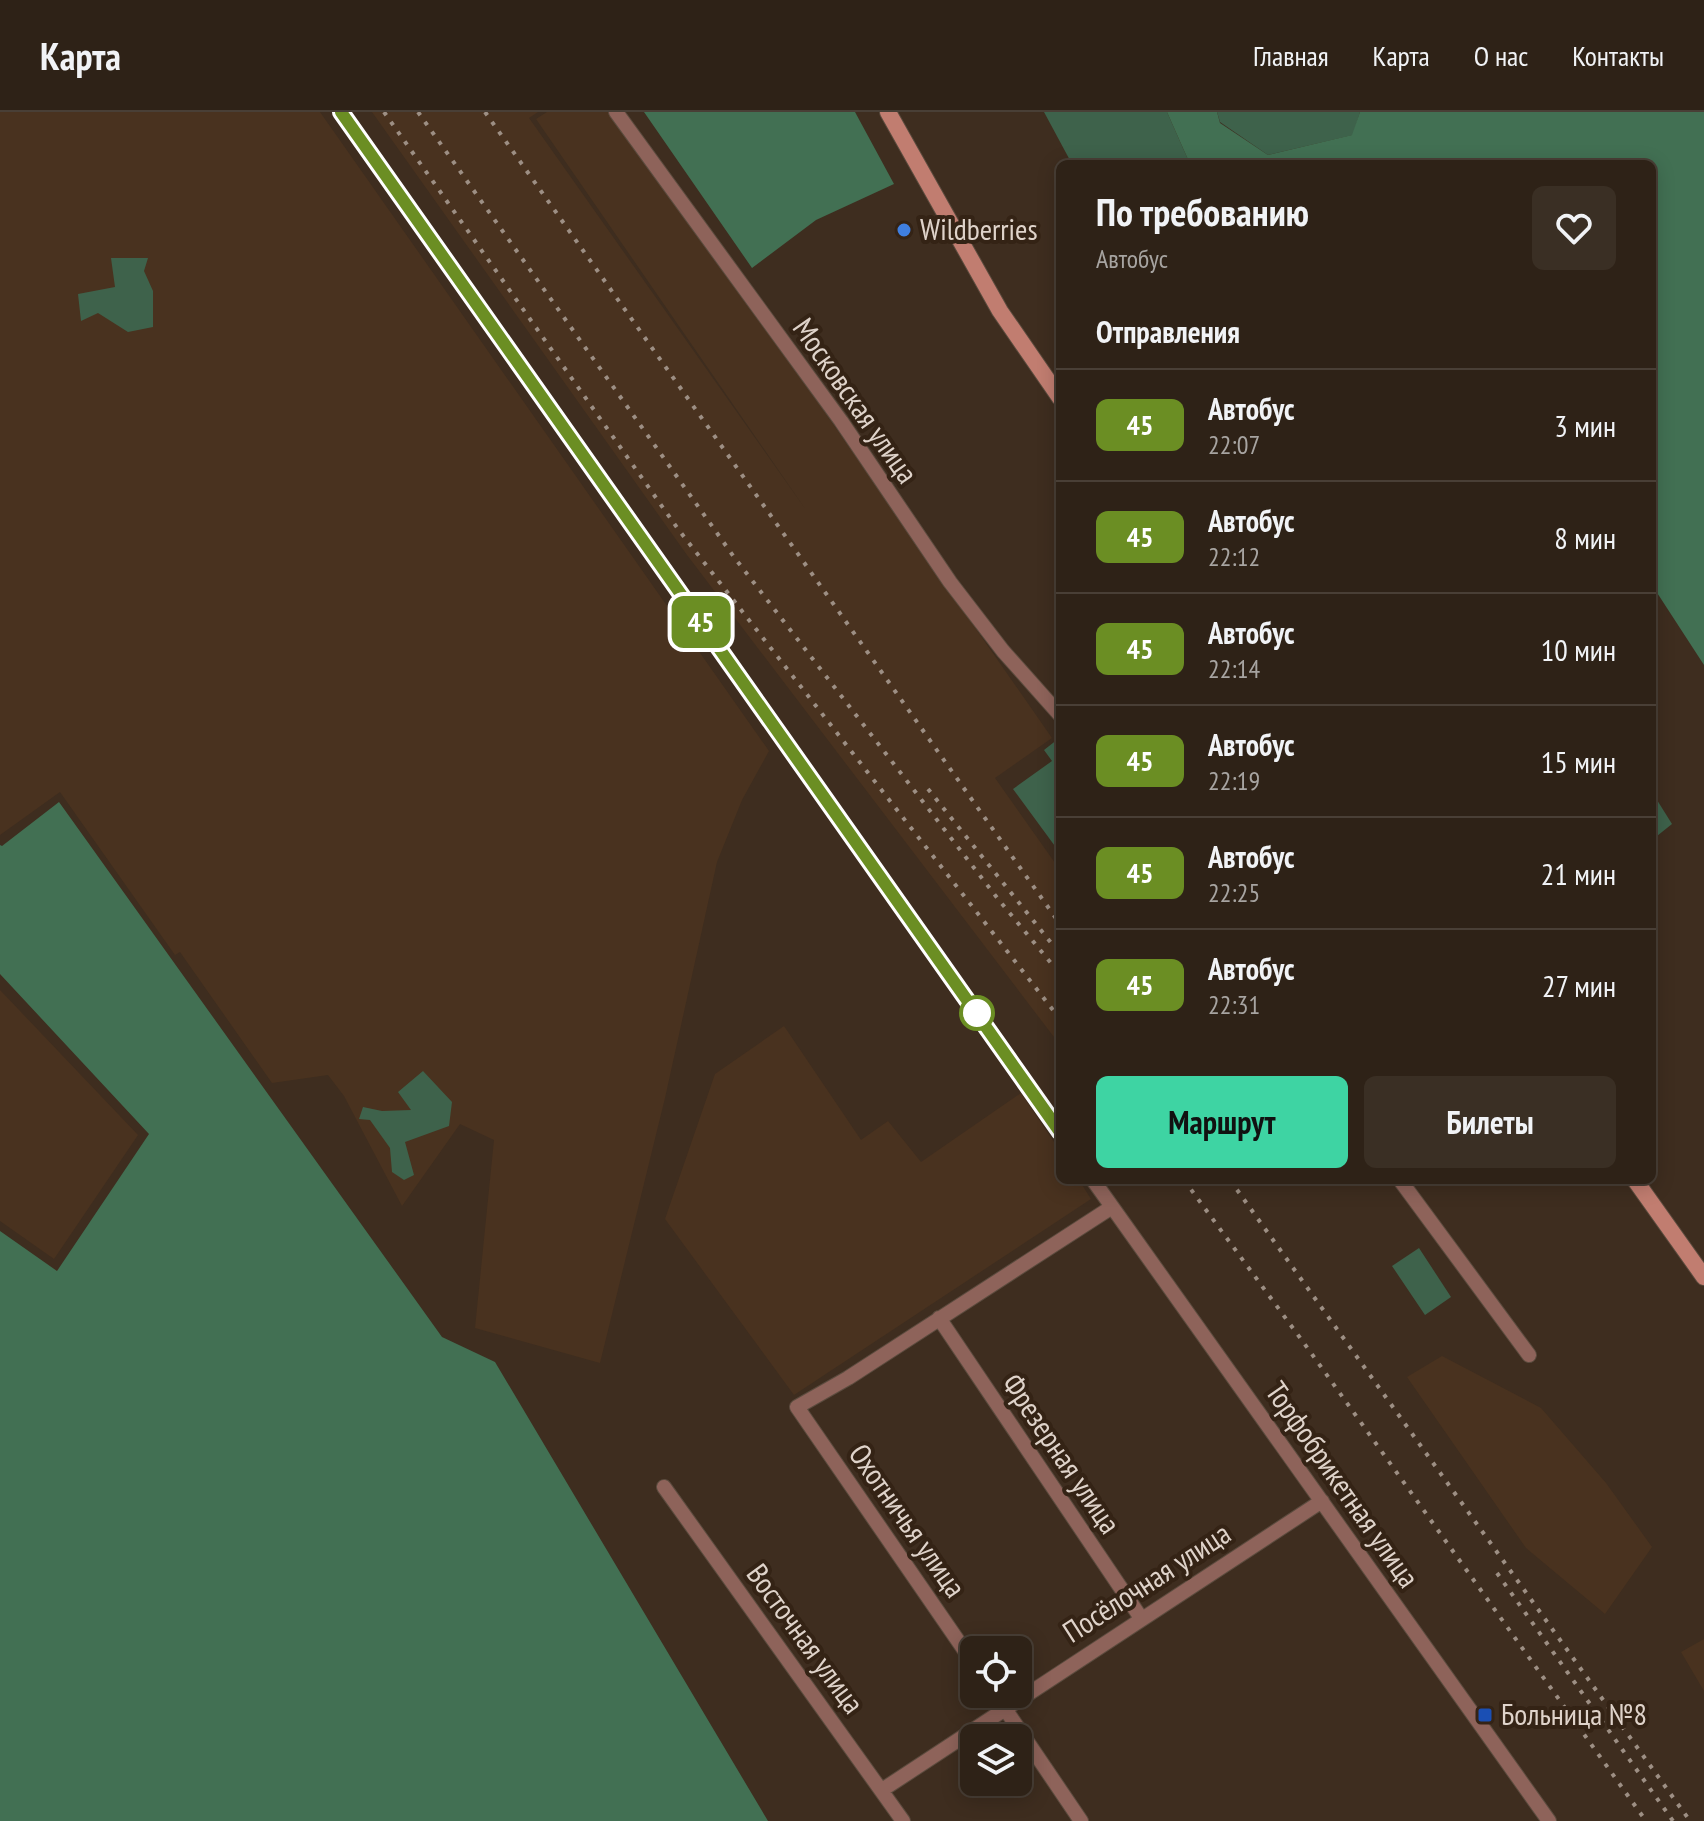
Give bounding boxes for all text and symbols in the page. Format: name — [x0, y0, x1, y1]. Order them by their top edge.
text: Карта — [40, 31, 121, 80]
text: Главная — [1253, 37, 1329, 74]
text: Карта — [1373, 37, 1430, 74]
text: О нас — [1474, 37, 1528, 74]
text: Контакты — [1572, 37, 1664, 74]
button: heart — [1532, 186, 1616, 270]
text: По требованию — [1096, 187, 1309, 236]
place label: Wildberries — [920, 209, 1038, 248]
marker: Wildberries — [895, 221, 913, 239]
text: Автобус — [1096, 242, 1168, 275]
street label: Московская улица — [785, 310, 927, 490]
text: Отправления — [1096, 312, 1240, 351]
text: Автобус — [1208, 389, 1295, 428]
text: 45 — [1127, 406, 1153, 443]
text: 3 мин — [1554, 406, 1616, 445]
text: 22:07 — [1208, 428, 1260, 461]
text: Автобус — [1208, 501, 1295, 540]
text: 45 — [1127, 518, 1153, 555]
text: 8 мин — [1554, 518, 1616, 557]
text: 22:12 — [1208, 540, 1260, 573]
line badge: 45 — [665, 596, 737, 648]
text: 45 — [688, 603, 714, 640]
text: Автобус — [1208, 613, 1295, 652]
text: 45 — [1127, 630, 1153, 667]
text: 10 мин — [1541, 630, 1616, 669]
text: 22:14 — [1208, 652, 1260, 685]
text: Автобус — [1208, 725, 1295, 764]
text: 45 — [1127, 742, 1153, 779]
text: 15 мин — [1541, 742, 1616, 781]
text: 22:19 — [1208, 764, 1260, 797]
text: Автобус — [1208, 837, 1295, 876]
text: 45 — [1127, 854, 1153, 891]
text: 21 мин — [1541, 854, 1616, 893]
text: 22:25 — [1208, 876, 1260, 909]
text: Автобус — [1208, 949, 1295, 988]
text: 45 — [1127, 966, 1153, 1003]
text: 27 мин — [1542, 966, 1616, 1005]
text: 22:31 — [1208, 988, 1260, 1021]
unlabelled marker — [960, 996, 994, 1030]
button: Маршрут — [1096, 1076, 1348, 1168]
button: Билеты — [1364, 1076, 1616, 1168]
street label: Фрезерная улица — [994, 1366, 1130, 1541]
street label: Торфобрикетная улица — [1258, 1374, 1429, 1595]
street label: Охотничья улица — [841, 1436, 975, 1605]
street label: Посёлочная улица — [1055, 1513, 1237, 1650]
street label: Восточная улица — [739, 1555, 874, 1721]
map controls — [960, 1636, 1032, 1796]
button: locate — [960, 1636, 1032, 1708]
place label: Больница №8 — [1501, 1694, 1647, 1733]
marker: Больница №8 — [1476, 1706, 1494, 1724]
button: layers — [960, 1724, 1032, 1796]

